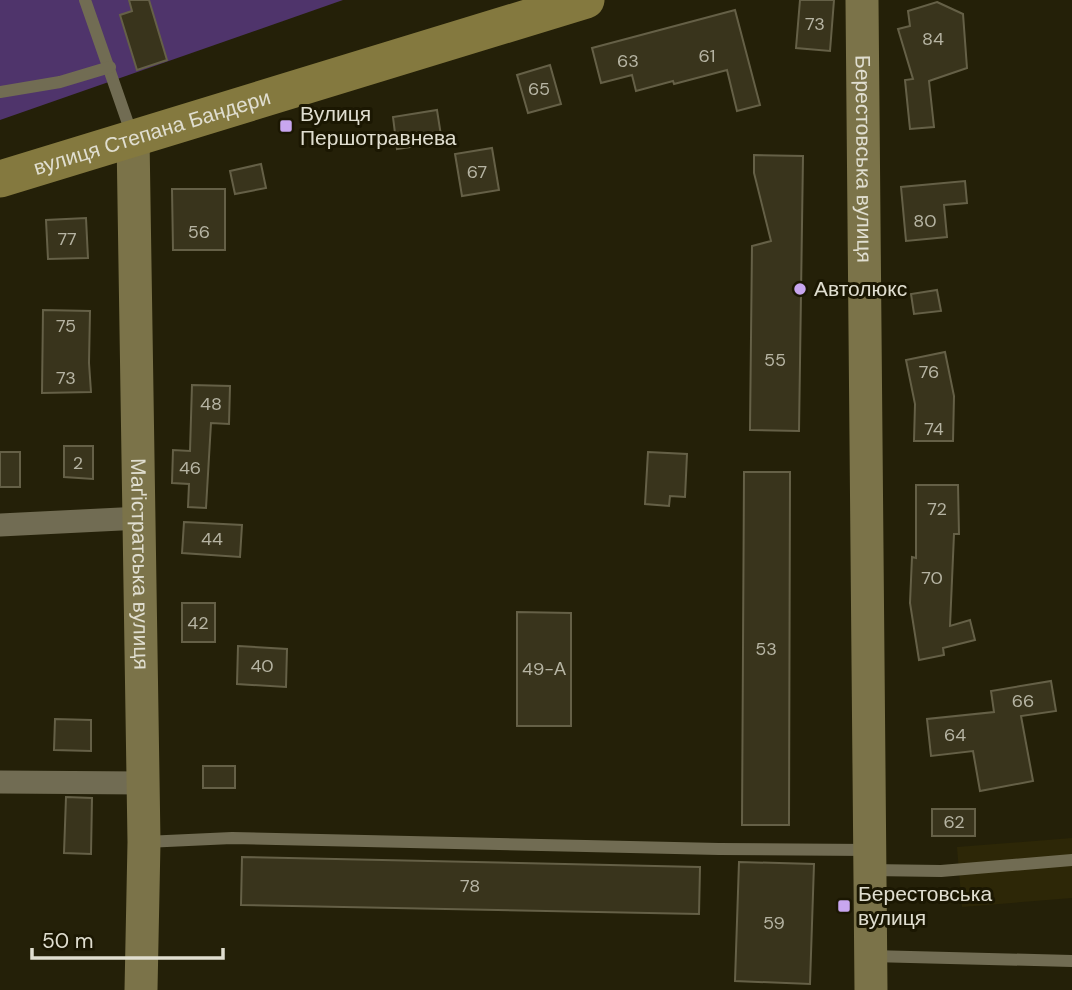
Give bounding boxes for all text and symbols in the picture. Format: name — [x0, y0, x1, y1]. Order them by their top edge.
house number: 73 — [805, 12, 825, 36]
house number: 84 — [922, 27, 944, 51]
house number: 61 — [699, 44, 715, 68]
house number: 63 — [617, 49, 639, 73]
street label: Берестовська вулиця — [849, 55, 878, 263]
house number: 65 — [528, 77, 550, 101]
street label: вулиця Степана Бандери — [30, 83, 274, 182]
place label: Вулиця Першотравнева — [300, 100, 457, 152]
marker: Вулиця Першотравнева — [278, 118, 294, 134]
house number: 67 — [467, 160, 487, 184]
house number: 80 — [913, 209, 937, 233]
house number: 56 — [188, 220, 210, 244]
house number: 77 — [57, 227, 77, 251]
place label: Автолюкс — [814, 275, 907, 303]
marker: Автолюкс — [792, 281, 808, 297]
house number: 75 — [56, 314, 76, 338]
house number: 55 — [764, 348, 786, 372]
house number: 76 — [919, 360, 939, 384]
house number: 73 — [56, 366, 76, 390]
house number: 48 — [200, 392, 222, 416]
house number: 74 — [924, 417, 944, 441]
house number: 2 — [73, 451, 83, 475]
house number: 46 — [179, 456, 201, 480]
street label: Маґістратська вулиця — [124, 458, 155, 670]
house number: 72 — [927, 497, 947, 521]
house number: 44 — [201, 527, 223, 551]
house number: 70 — [921, 566, 943, 590]
house number: 42 — [187, 611, 209, 635]
house number: 53 — [755, 637, 777, 661]
house number: 40 — [250, 654, 274, 678]
house number: 49-А — [522, 657, 566, 681]
house number: 66 — [1012, 689, 1034, 713]
house number: 64 — [944, 723, 966, 747]
house number: 62 — [943, 810, 965, 834]
house number: 78 — [460, 874, 480, 898]
place label: Берестовська вулиця — [858, 880, 992, 932]
marker: Берестовська вулиця — [836, 898, 852, 914]
house number: 59 — [763, 911, 785, 935]
scale bar — [32, 916, 222, 960]
text: 50 m — [42, 927, 93, 955]

